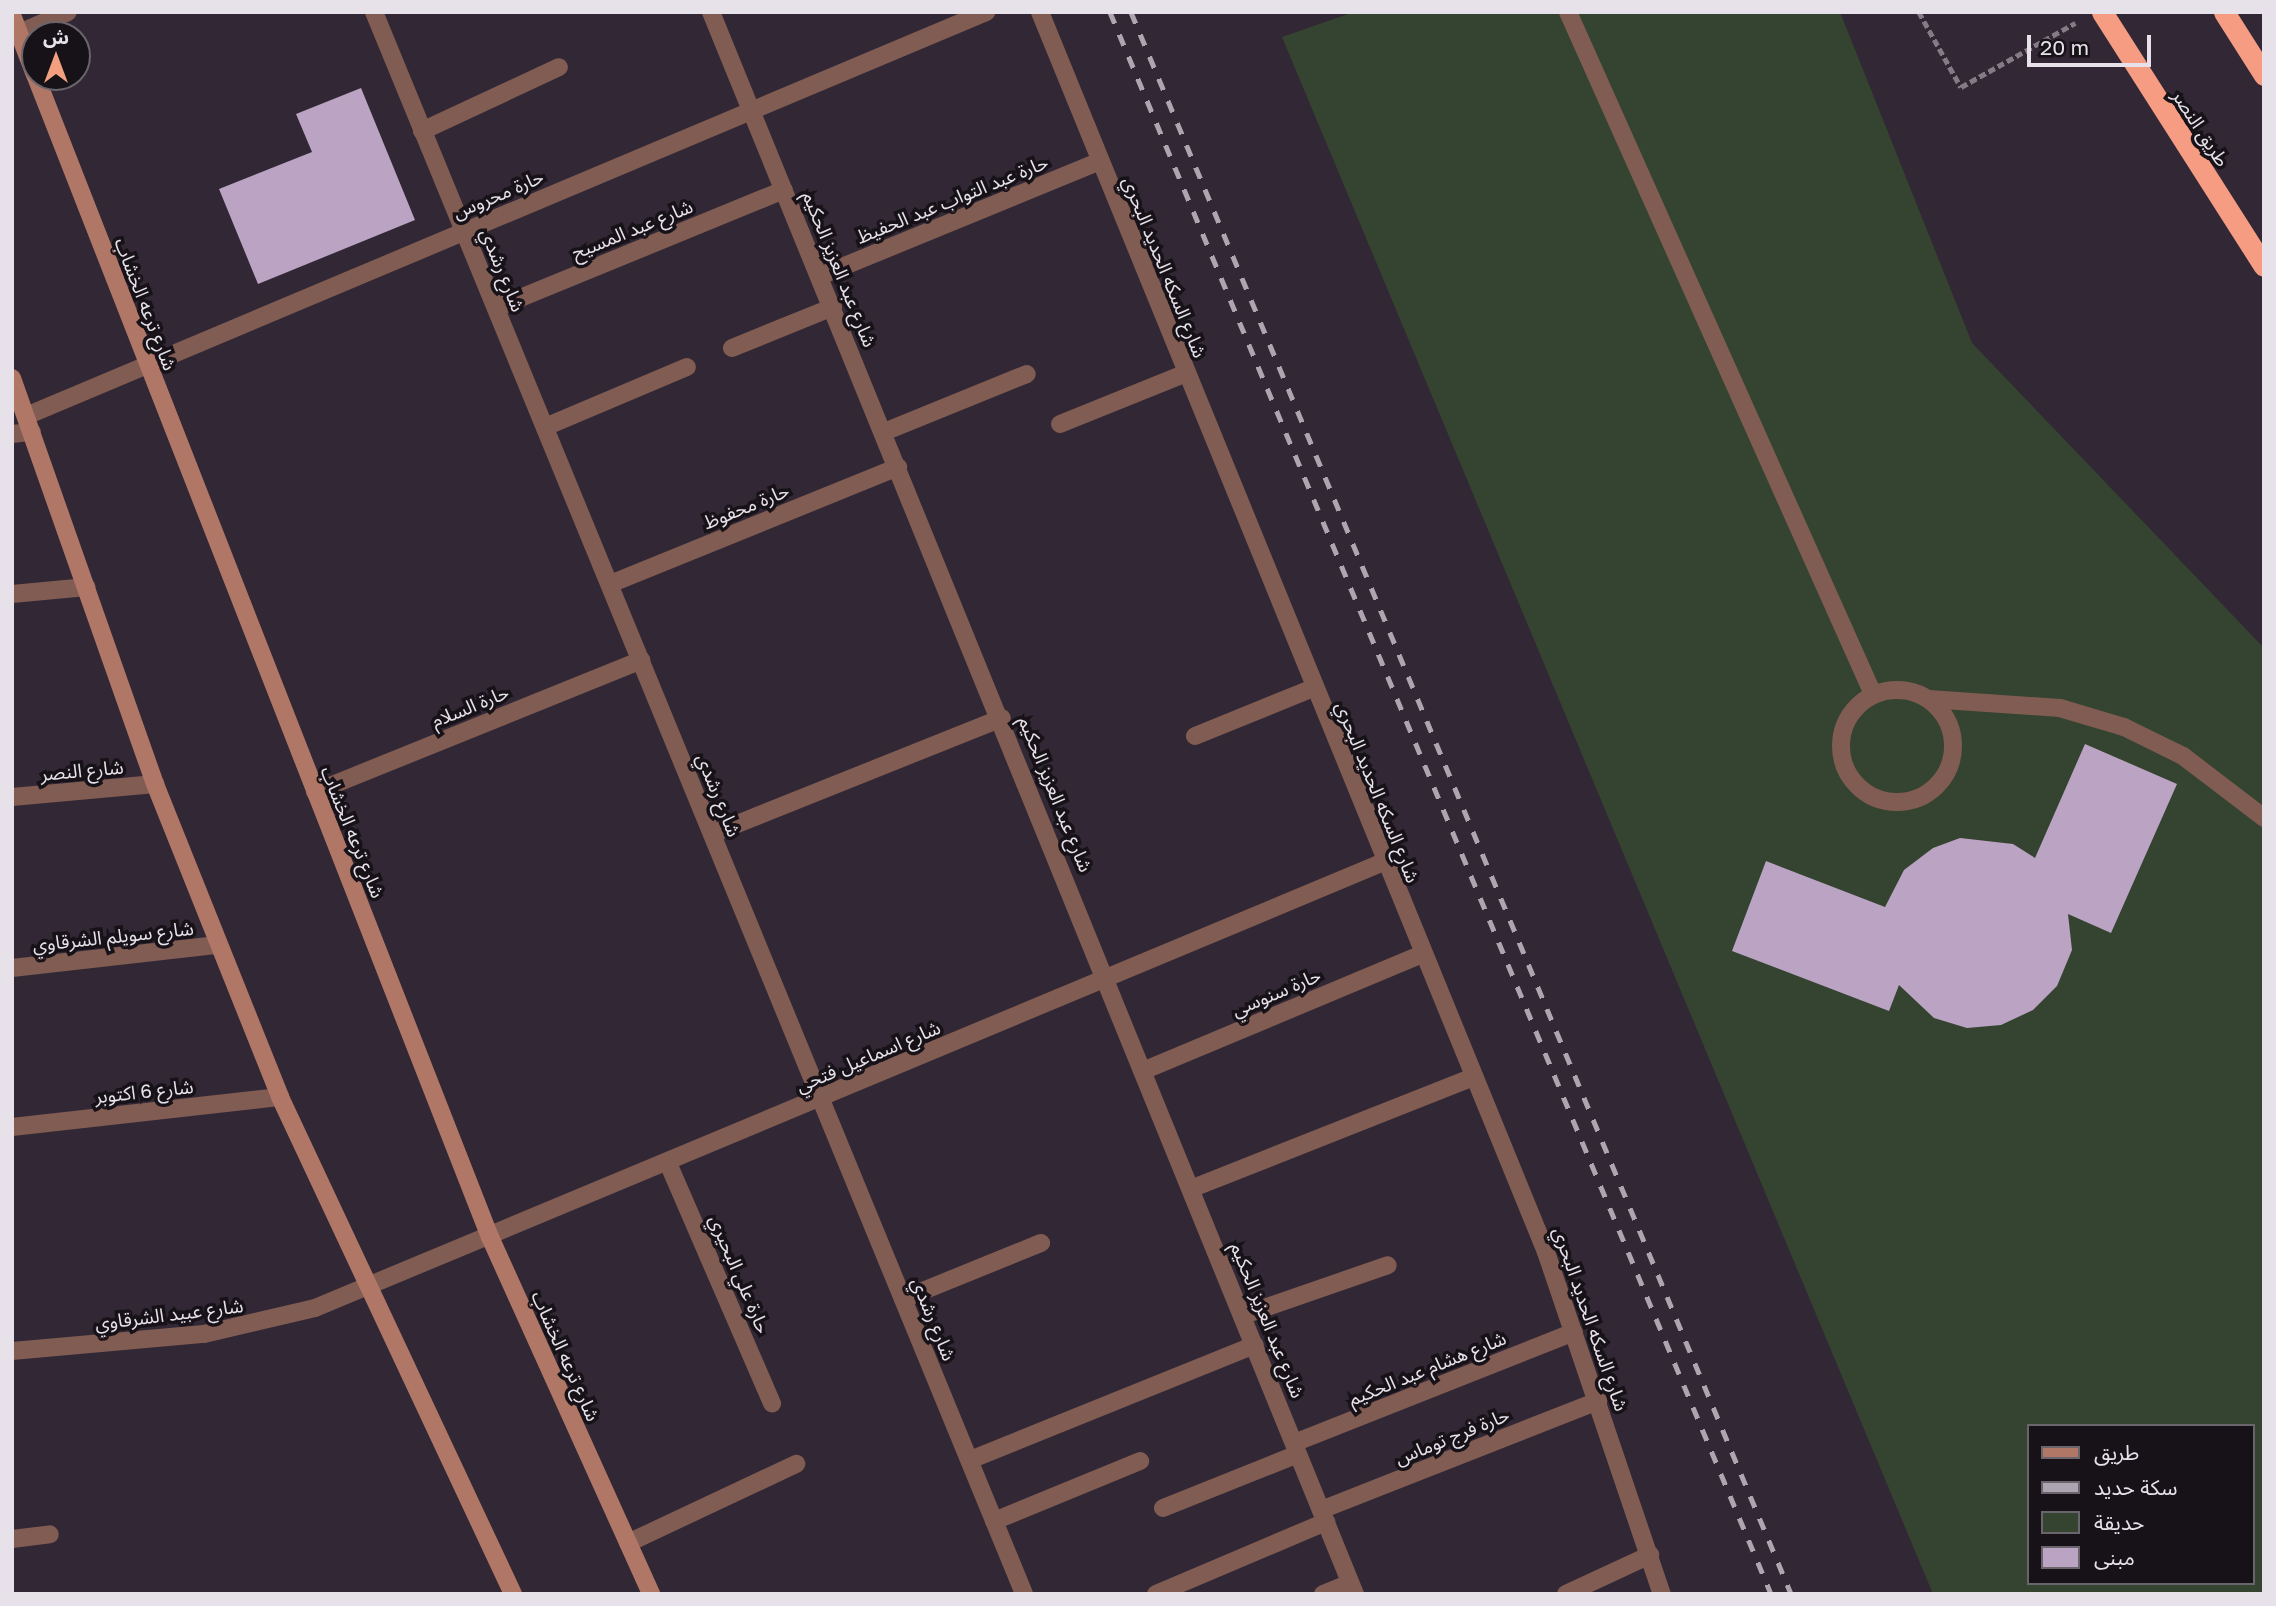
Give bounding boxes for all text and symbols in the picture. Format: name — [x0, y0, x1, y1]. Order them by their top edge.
north arrow — [21, 21, 91, 91]
scale bar — [2031, 21, 2155, 65]
text: ش — [43, 25, 69, 48]
text: 20 m — [2040, 34, 2089, 60]
street label: طريق النصر — [2168, 85, 2234, 171]
street label: حارة عبد التواب عبد الحفيظ — [853, 150, 1051, 248]
street label: حارة محروس — [449, 165, 547, 223]
street label: شارع السكه الحديد البحري — [1118, 173, 1212, 361]
street label: شارع عبد العزيز الحكيم — [798, 188, 882, 350]
street label: شارع عبد المسيح — [568, 194, 696, 264]
street label: شارع رشدي — [476, 225, 530, 315]
street label: شارع ترعه الخشاب — [110, 234, 182, 374]
street label: حارة محفوظ — [700, 478, 792, 534]
street label: حارة السلام — [428, 680, 512, 732]
street label: شارع السكه الحديد البحري — [1331, 698, 1425, 886]
street label: شارع عبد العزيز الحكيم — [1014, 713, 1098, 875]
street label: شارع رشدي — [692, 750, 746, 840]
street label: شارع النصر — [40, 755, 124, 785]
street label: شارع ترعه الخشاب — [316, 763, 390, 901]
street label: شارع سويلم الشرقاوي — [31, 916, 195, 956]
street label: حارة سنوسي — [1228, 963, 1324, 1021]
street label: شارع اسماعيل فتحي — [792, 1015, 944, 1097]
street label: شارع 6 اكتوبر — [94, 1074, 194, 1108]
street label: حارة علي البحيري — [705, 1211, 775, 1337]
street label: شارع السكه الحديد البحري — [1549, 1224, 1633, 1414]
street label: شارع عبد العزيز الحكيم — [1226, 1239, 1310, 1401]
street label: شارع رشدي — [907, 1274, 961, 1364]
street label: شارع ترعه الخشاب — [527, 1287, 605, 1425]
street label: شارع عبيد الشرقاوي — [94, 1294, 244, 1334]
street label: شارع هشام عبد الحكيم — [1345, 1326, 1509, 1410]
street label: حارة فرج توماس — [1391, 1403, 1513, 1469]
legend — [2028, 1424, 2255, 1585]
text: طريق — [2094, 1439, 2139, 1465]
text: سكة حديد — [2094, 1474, 2178, 1500]
text: حديقة — [2094, 1509, 2144, 1535]
text: مبنى — [2094, 1544, 2135, 1570]

